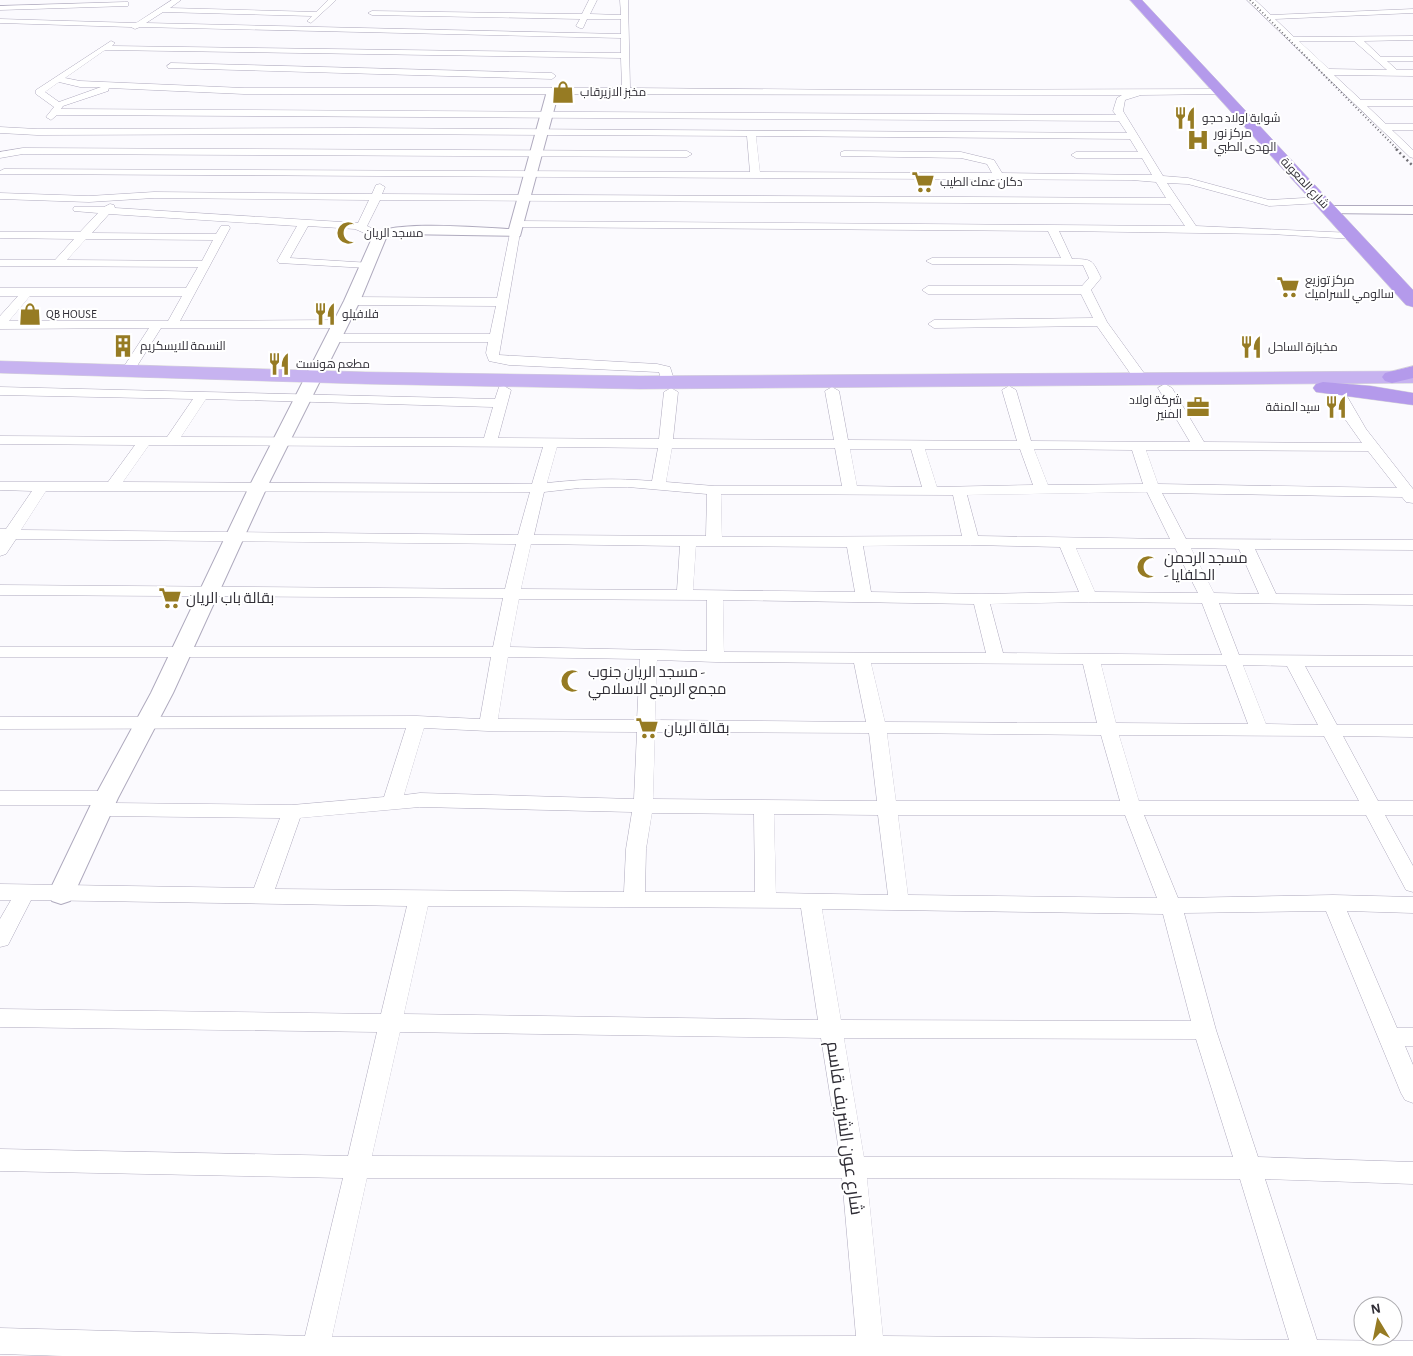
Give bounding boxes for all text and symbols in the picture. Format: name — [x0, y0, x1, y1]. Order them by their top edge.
shop icon: مخبز الازيرقاب — [550, 79, 576, 105]
place label: مخبز الازيرقاب — [580, 86, 646, 99]
restaurant icon: شواية اولاد حجو — [1172, 105, 1198, 131]
place label: شواية اولاد حجو — [1202, 112, 1280, 125]
hospital icon: مركز نور الهدى الطبي — [1185, 127, 1211, 153]
place label: مركز نور الهدى الطبي — [1213, 127, 1276, 157]
street label: شارع المعونة — [1277, 155, 1331, 212]
supermarket icon: دكان عمك الطيب — [910, 169, 936, 195]
place label: دكان عمك الطيب — [940, 176, 1023, 189]
mosque icon: مسجد الريان — [335, 220, 361, 246]
place label: مسجد الريان — [364, 227, 424, 240]
supermarket icon: مركز توزيع سالومي للسراميك — [1275, 274, 1301, 300]
place label: مركز توزيع سالومي للسراميك — [1305, 274, 1394, 304]
shop icon: QB HOUSE — [17, 301, 43, 327]
restaurant icon: فلافيلو — [312, 301, 338, 327]
place label: QB HOUSE — [46, 308, 97, 321]
place label: فلافيلو — [342, 308, 379, 321]
building icon: النسمة للايسكريم — [110, 333, 136, 359]
restaurant icon: مخبازة الساحل — [1238, 334, 1264, 360]
place label: النسمة للايسكريم — [140, 340, 226, 354]
place label: مخبازة الساحل — [1268, 341, 1338, 354]
restaurant icon: مطعم هونست — [266, 351, 292, 377]
place label: مطعم هونست — [296, 358, 370, 372]
place label: شركة اولاد المنير — [1129, 394, 1182, 421]
office icon: شركة اولاد المنير — [1185, 394, 1211, 420]
restaurant icon: سيد المنقة — [1323, 394, 1349, 420]
place label: سيد المنقة — [1265, 401, 1320, 414]
place label: مسجد الرحمن - الحلفايا — [1164, 551, 1248, 583]
mosque icon: مسجد الرحمن - الحلفايا — [1135, 554, 1161, 580]
supermarket icon: بقالة باب الريان — [157, 585, 183, 611]
place label: بقالة باب الريان — [186, 591, 274, 608]
place label: مسجد الريان جنوب - مجمع الرميح الاسلامي — [588, 665, 726, 701]
mosque icon: مسجد الريان جنوب - مجمع الرميح الاسلامي — [559, 668, 585, 694]
supermarket icon: بقالة الريان — [634, 715, 660, 741]
place label: بقالة الريان — [664, 721, 730, 738]
street label: شارع عون الشريف قاسم — [821, 1040, 866, 1217]
north arrow — [1353, 1296, 1403, 1346]
text: N — [1370, 1301, 1382, 1317]

